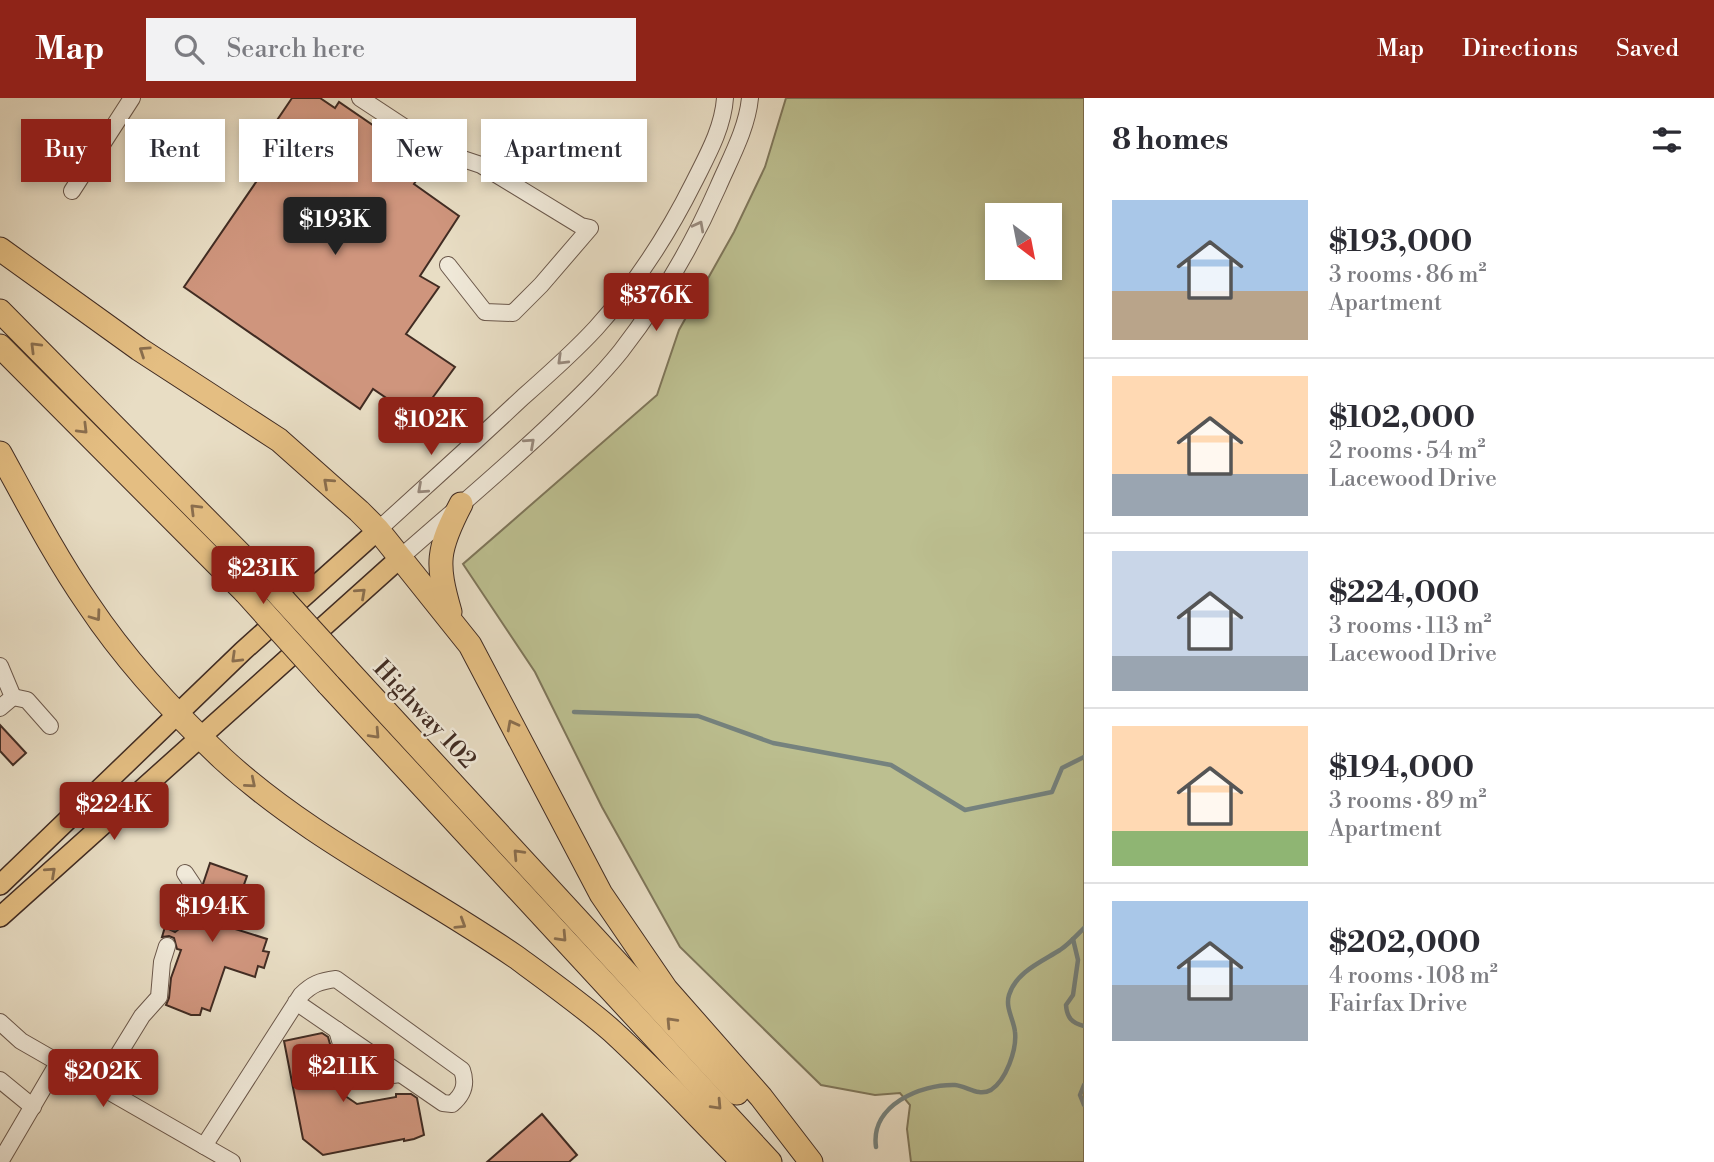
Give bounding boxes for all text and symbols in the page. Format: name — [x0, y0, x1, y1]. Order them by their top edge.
search box — [146, 18, 636, 81]
text: Map — [35, 29, 104, 70]
icon: search — [170, 30, 208, 68]
text: Search here — [226, 33, 365, 65]
text: Map — [1377, 34, 1424, 64]
text: Directions — [1462, 34, 1578, 64]
text: Saved — [1616, 34, 1679, 64]
chip: Buy — [21, 119, 111, 182]
chip: Rent — [125, 119, 225, 182]
chip: Filters — [239, 119, 358, 182]
chip: New — [372, 119, 467, 182]
chip: Apartment — [481, 119, 647, 182]
text: 8 homes — [1112, 121, 1228, 159]
icon: filters — [1648, 121, 1686, 159]
pin: $193K — [286, 198, 384, 257]
north arrow — [985, 203, 1062, 280]
map controls — [985, 203, 1062, 280]
text: $193K — [299, 206, 371, 234]
one-way arrow — [690, 221, 704, 234]
text: $193,000 — [1329, 223, 1472, 261]
icon: home — [1168, 228, 1252, 312]
text: 3 rooms · 86 m² — [1329, 261, 1486, 289]
pin: $376K — [607, 274, 705, 333]
text: $376K — [620, 282, 692, 310]
text: Apartment — [1329, 289, 1442, 317]
one-way arrow — [31, 342, 44, 355]
one-way arrow — [138, 347, 151, 360]
one-way arrow — [558, 352, 571, 365]
pin: $102K — [382, 398, 480, 457]
text: $102,000 — [1329, 399, 1475, 437]
icon: home — [1168, 404, 1252, 488]
text: $102K — [394, 406, 468, 434]
one-way arrow — [74, 421, 87, 434]
text: 2 rooms · 54 m² — [1329, 437, 1486, 465]
one-way arrow — [522, 439, 535, 451]
text: Lacewood Drive — [1329, 465, 1497, 493]
one-way arrow — [324, 479, 337, 491]
one-way arrow — [418, 481, 431, 493]
one-way arrow — [191, 504, 204, 517]
pin: $231K — [214, 546, 312, 606]
text: $231K — [227, 555, 299, 583]
text: $224,000 — [1329, 574, 1479, 612]
icon: home — [1168, 579, 1252, 663]
one-way arrow — [353, 589, 366, 601]
one-way arrow — [88, 608, 100, 621]
text: 3 rooms · 113 m² — [1329, 612, 1492, 640]
text: Lacewood Drive — [1329, 640, 1497, 668]
one-way arrow — [231, 650, 244, 662]
street label: Highway 102 — [366, 654, 482, 775]
one-way arrow — [506, 720, 520, 732]
one-way arrow — [366, 726, 379, 739]
text: $194,000 — [1329, 749, 1474, 787]
icon: home — [1168, 754, 1252, 838]
one-way arrow — [243, 775, 256, 787]
pin: $224K — [65, 782, 163, 842]
text: 3 rooms · 89 m² — [1329, 787, 1486, 815]
text: $224K — [76, 791, 152, 819]
text: Apartment — [1329, 815, 1442, 843]
one-way arrow — [513, 849, 526, 862]
one-way arrow — [43, 868, 56, 880]
pin: $194K — [163, 884, 261, 944]
text: $194K — [176, 893, 248, 921]
one-way arrow — [454, 915, 467, 928]
text: $202,000 — [1329, 924, 1480, 962]
one-way arrow — [554, 929, 567, 942]
icon: home — [1168, 929, 1252, 1013]
text: 4 rooms · 108 m² — [1329, 962, 1498, 990]
text: Fairfax Drive — [1329, 990, 1467, 1018]
one-way arrow — [667, 1017, 680, 1030]
pin: $211K — [294, 1044, 392, 1104]
pin: $202K — [54, 1049, 152, 1109]
text: $211K — [308, 1053, 378, 1081]
text: $202K — [64, 1058, 142, 1086]
one-way arrow — [708, 1097, 721, 1110]

